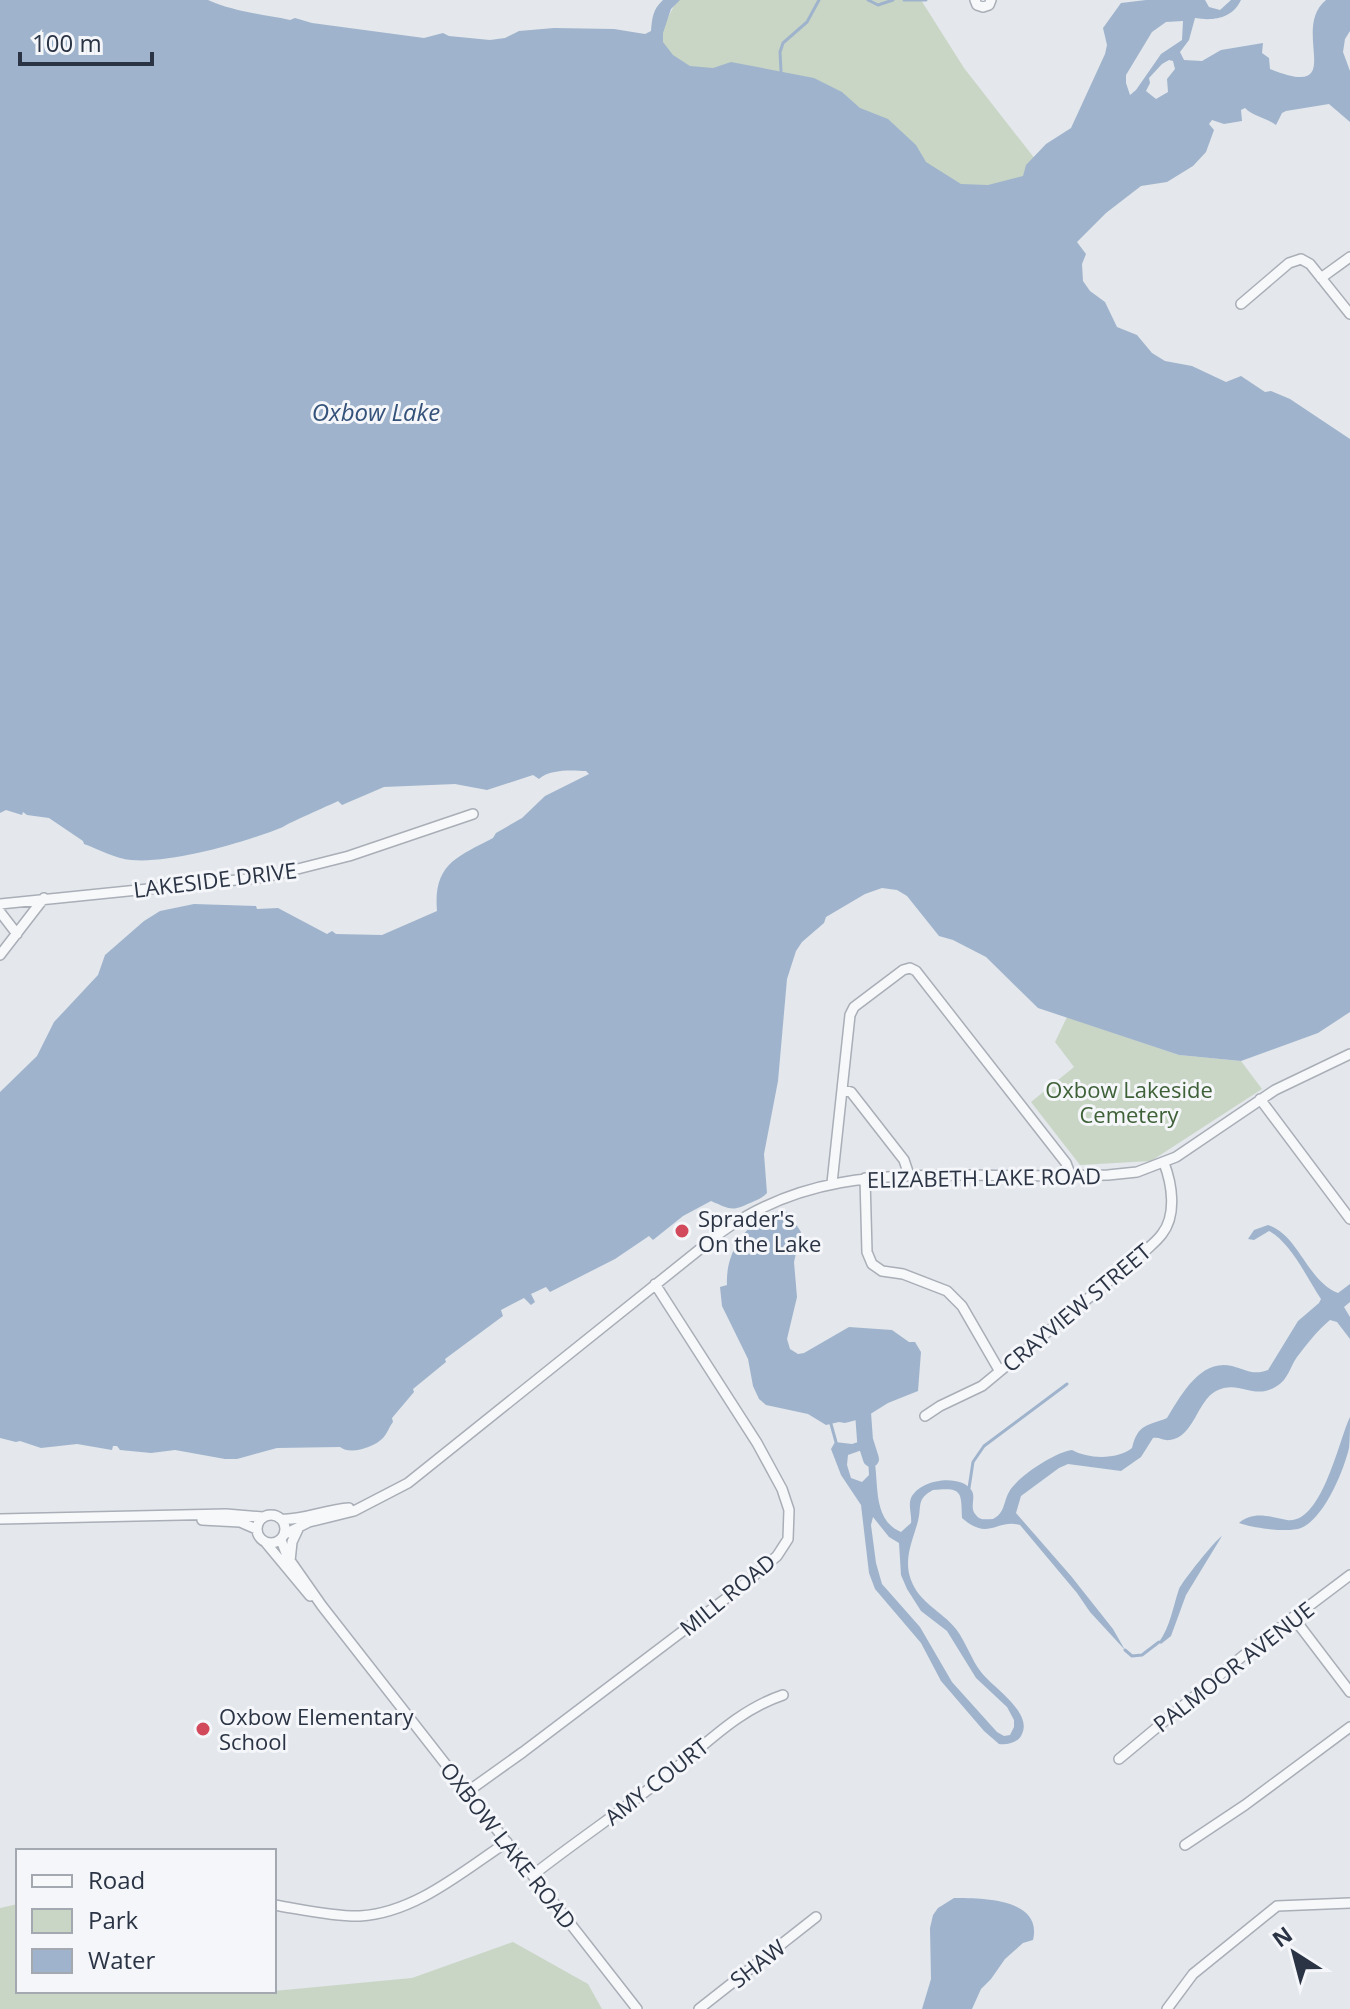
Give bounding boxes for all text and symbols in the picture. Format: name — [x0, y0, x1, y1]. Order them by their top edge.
scale bar — [20, 16, 152, 66]
text: 100 m — [32, 26, 102, 59]
water label: Oxbow Lake — [312, 395, 440, 428]
street label: LAKESIDE DRIVE — [132, 854, 298, 904]
park label: Oxbow Lakeside Cemetery — [1045, 1074, 1213, 1129]
street label: ELIZABETH LAKE ROAD — [867, 1160, 1101, 1194]
place label: Sprader's On the Lake — [698, 1203, 821, 1258]
marker: Sprader's On the Lake — [673, 1222, 691, 1240]
street label: CRAYVIEW STREET — [995, 1236, 1157, 1378]
street label: MILL ROAD — [673, 1546, 781, 1642]
street label: PALMOOR AVENUE — [1147, 1594, 1319, 1738]
place label: Oxbow Elementary School — [219, 1701, 414, 1756]
marker: Oxbow Elementary School — [194, 1720, 212, 1738]
street label: AMY COURT — [598, 1731, 714, 1831]
street label: OXBOW LAKE ROAD — [434, 1755, 584, 1935]
legend — [16, 1849, 276, 1993]
text: Road — [88, 1863, 145, 1896]
text: Park — [88, 1903, 139, 1936]
north arrow — [1254, 1913, 1334, 1993]
text: N — [1266, 1919, 1298, 1953]
street label: SHAW — [723, 1932, 791, 1994]
text: Water — [88, 1943, 156, 1976]

